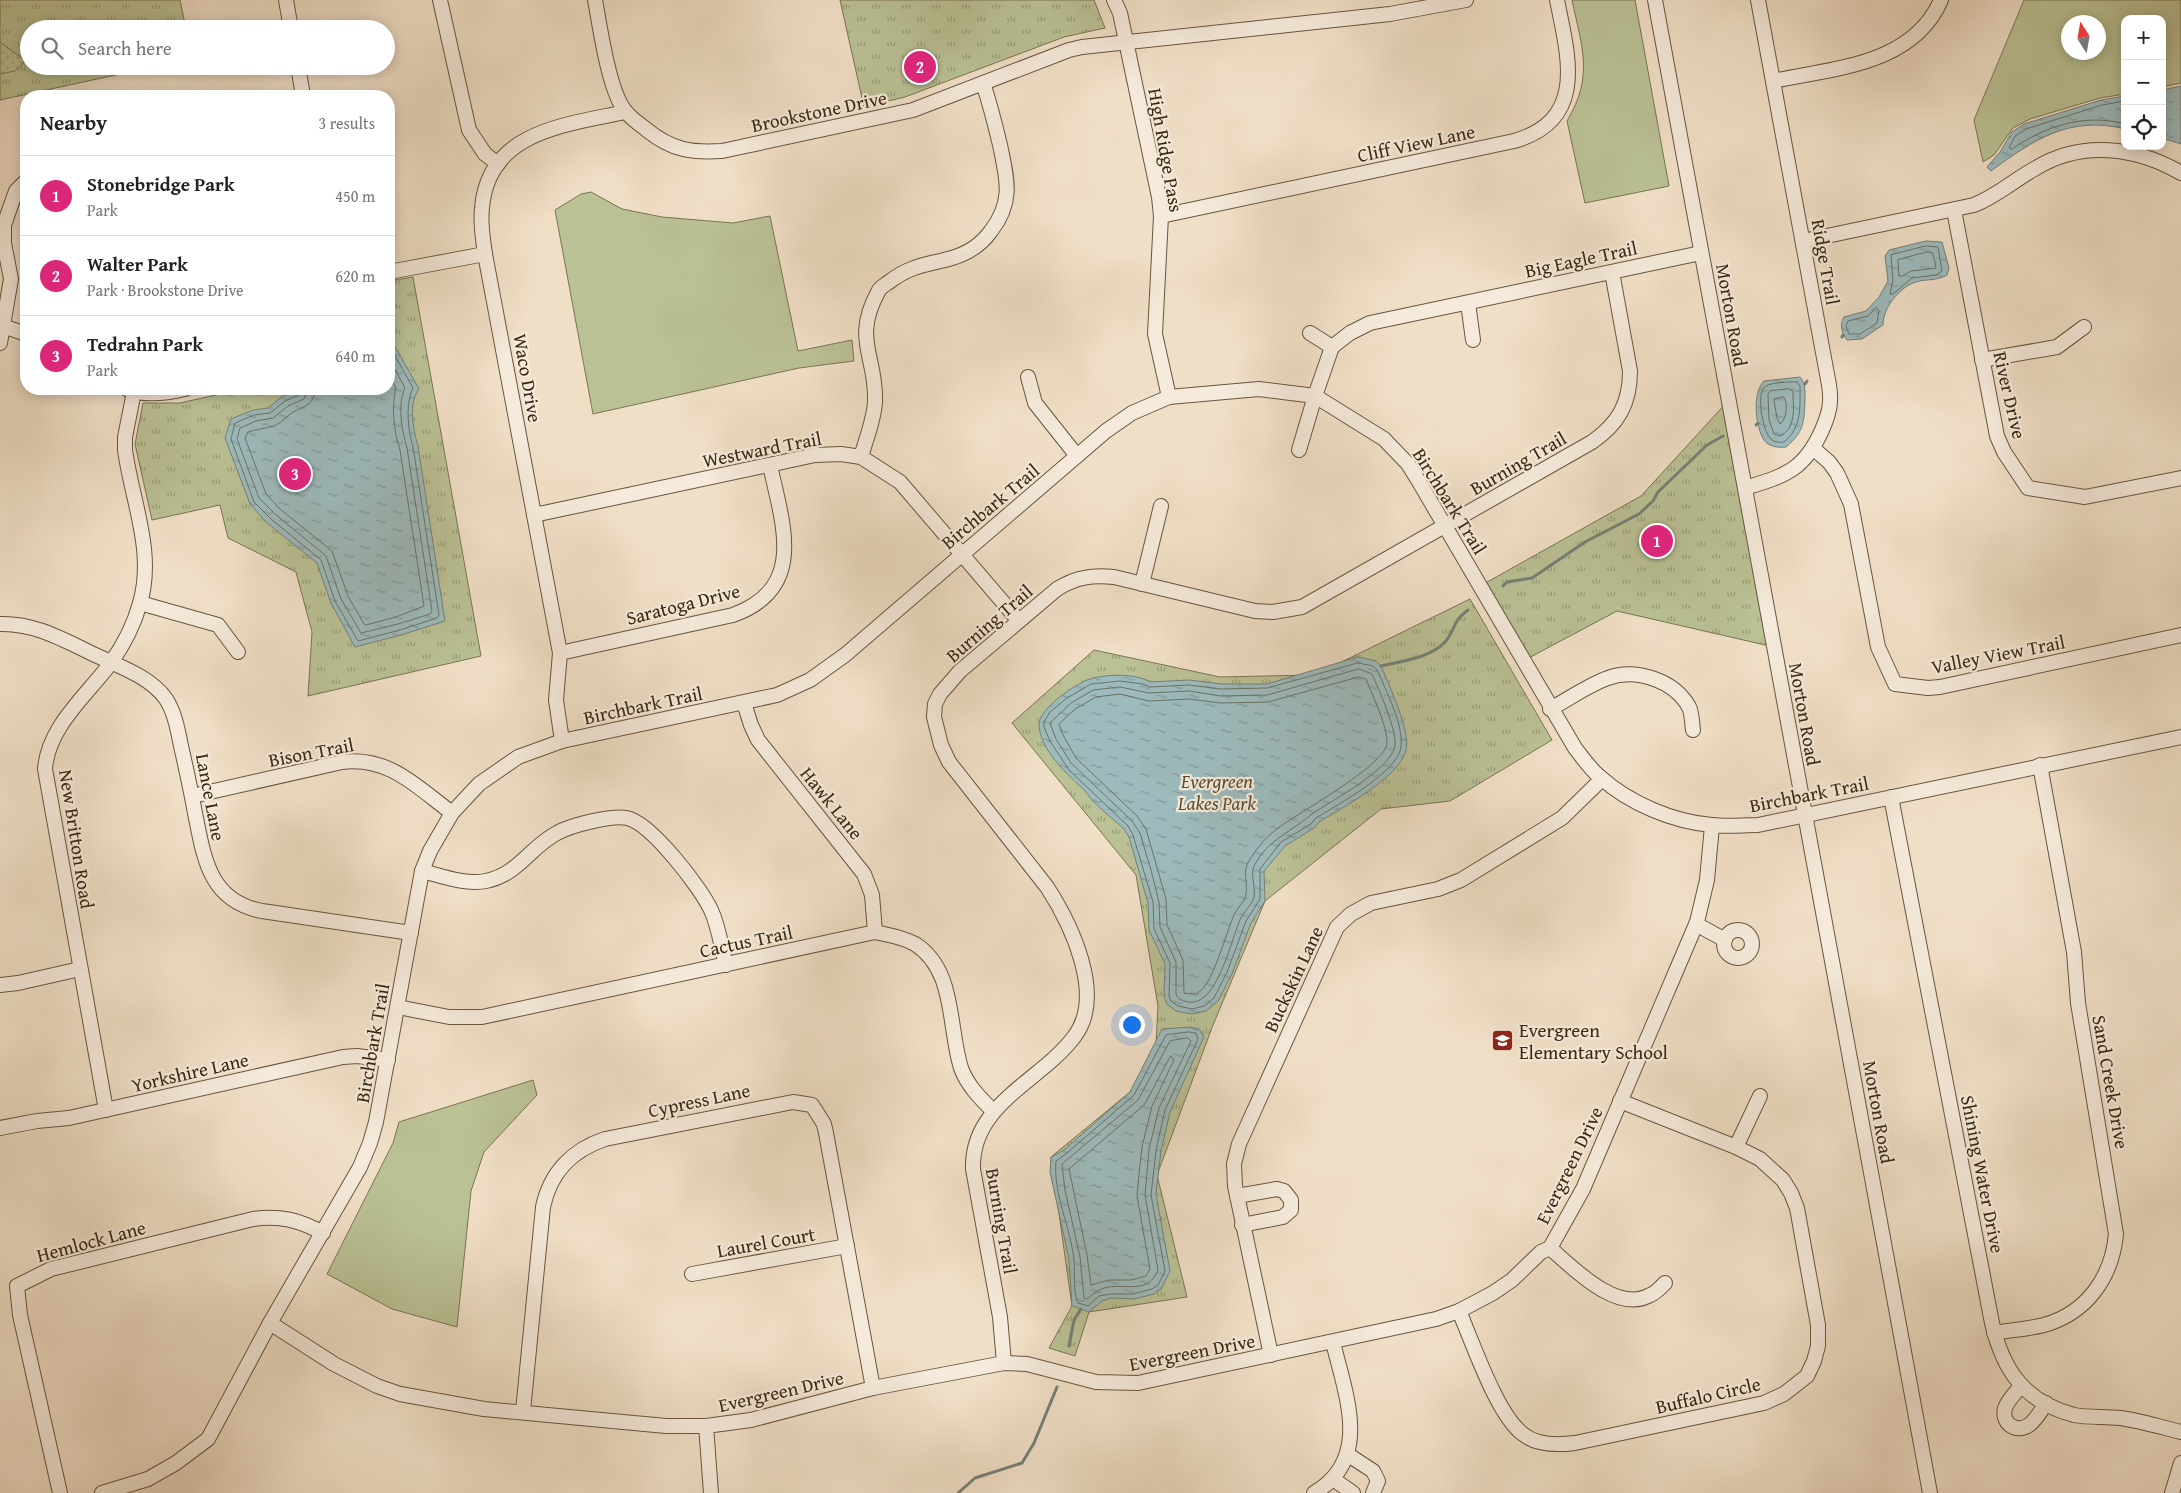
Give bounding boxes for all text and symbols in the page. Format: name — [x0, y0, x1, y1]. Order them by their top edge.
north arrow — [2061, 15, 2106, 60]
map controls — [2121, 15, 2166, 150]
button: + — [2121, 15, 2166, 60]
search box — [20, 20, 395, 75]
icon: search — [38, 34, 66, 62]
text: Search here — [78, 34, 172, 62]
pin: 2 — [904, 48, 936, 86]
button: − — [2121, 60, 2166, 105]
street label: Brookstone Drive — [749, 83, 889, 139]
street label: High Ridge Pass — [1141, 86, 1191, 214]
button: locate — [2121, 105, 2166, 150]
text: Nearby — [40, 107, 107, 138]
text: 3 results — [318, 111, 375, 135]
street label: Cliff View Lane — [1355, 117, 1477, 169]
text: Stonebridge Park — [87, 170, 235, 198]
text: 1 — [52, 184, 60, 208]
text: 450 m — [335, 184, 375, 208]
text: Park — [87, 198, 118, 222]
street label: Ridge Trail — [1805, 217, 1847, 307]
street label: Big Eagle Trail — [1522, 233, 1640, 285]
text: Walter Park — [87, 250, 188, 278]
street label: Morton Road — [1709, 261, 1755, 370]
text: 2 — [52, 264, 60, 288]
text: 620 m — [335, 264, 375, 288]
text: Park · Brookstone Drive — [87, 278, 244, 302]
text: Tedrahn Park — [87, 330, 203, 358]
street label: Waco Drive — [506, 332, 550, 424]
text: 3 — [52, 344, 60, 368]
text: 640 m — [335, 344, 375, 368]
street label: River Drive — [1986, 349, 2034, 442]
text: Park — [87, 358, 118, 382]
street label: Westward Trail — [700, 424, 824, 474]
street label: Burning Trail — [1465, 424, 1571, 502]
street label: Birchbark Trail — [1406, 442, 1494, 560]
pin: 3 — [279, 455, 311, 493]
street label: Birchbark Trail — [935, 456, 1045, 556]
pin: 1 — [1641, 522, 1673, 560]
street label: Saratoga Drive — [623, 576, 743, 632]
street label: Burning Trail — [939, 577, 1039, 669]
street label: Valley View Trail — [1929, 627, 2067, 681]
street label: Morton Road — [1782, 660, 1828, 769]
street label: Birchbark Trail — [581, 679, 705, 731]
street label: Bison Trail — [266, 730, 356, 774]
street label: Lance Lane — [189, 751, 233, 843]
street label: Hawk Lane — [794, 761, 870, 845]
street label: New Britton Road — [52, 767, 102, 912]
park label: Evergreen Lakes Park — [1177, 767, 1256, 817]
street label: Birchbark Trail — [1747, 769, 1871, 819]
street label: Cactus Trail — [697, 917, 795, 965]
street label: Buckskin Lane — [1256, 921, 1330, 1037]
street label: Birchbark Trail — [348, 981, 396, 1105]
your location — [1119, 1012, 1145, 1038]
street label: Sand Creek Drive — [2085, 1013, 2137, 1151]
place label: Evergreen Elementary School — [1519, 1016, 1668, 1066]
school or university icon: Evergreen Elementary School — [1491, 1029, 1515, 1053]
street label: Yorkshire Lane — [129, 1045, 251, 1099]
street label: Morton Road — [1856, 1058, 1902, 1167]
street label: Cypress Lane — [645, 1076, 753, 1124]
street label: Shining Water Drive — [1954, 1093, 2012, 1255]
street label: Evergreen Drive — [1528, 1101, 1610, 1229]
street label: Burning Trail — [979, 1166, 1025, 1276]
street label: Hemlock Lane — [33, 1213, 149, 1269]
street label: Laurel Court — [715, 1220, 818, 1264]
street label: Evergreen Drive — [1127, 1326, 1257, 1378]
street label: Evergreen Drive — [716, 1363, 846, 1419]
street label: Buffalo Circle — [1653, 1369, 1763, 1421]

